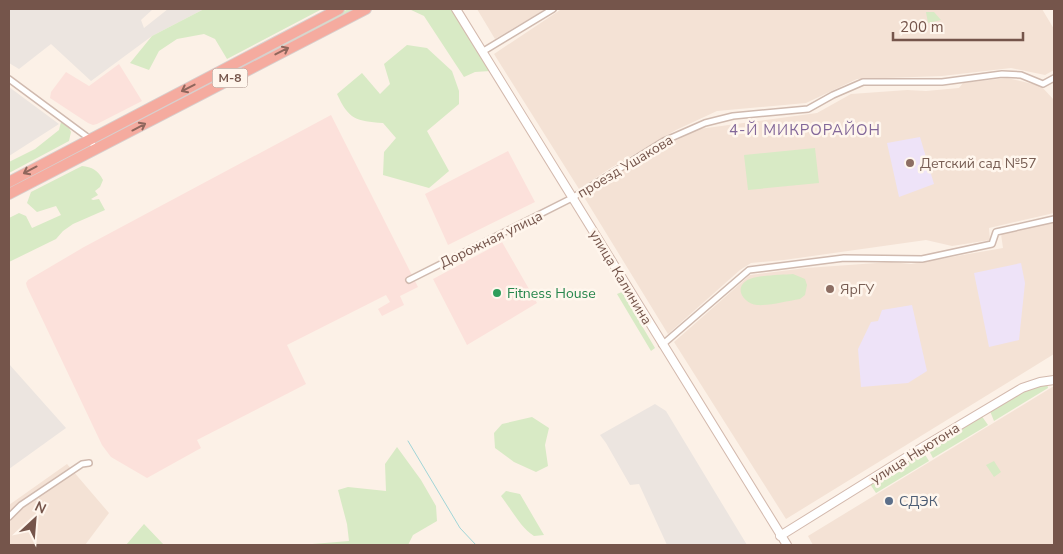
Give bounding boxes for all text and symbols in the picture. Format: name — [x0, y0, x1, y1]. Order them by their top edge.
scale bar — [893, 10, 1023, 42]
text: 200 m — [900, 17, 944, 37]
one-way arrow — [275, 46, 290, 56]
road number: М-8 — [212, 68, 248, 88]
one-way arrow — [180, 83, 195, 93]
district label: 4-Й МИКРОРАЙОН — [729, 120, 881, 140]
one-way arrow — [131, 122, 146, 132]
street label: проезд Ушакова — [574, 130, 677, 203]
place label: Детский сад №57 — [920, 154, 1037, 173]
marker: Детский сад №57 — [904, 157, 916, 169]
one-way arrow — [23, 165, 38, 175]
street label: Дорожная улица — [437, 206, 546, 273]
street label: улица Калинина — [585, 226, 656, 328]
place label: ЯрГУ — [840, 280, 875, 299]
marker: ЯрГУ — [824, 283, 836, 295]
place label: Fitness House — [507, 284, 596, 303]
marker: Fitness House — [491, 287, 503, 299]
street label: улица Ньютона — [867, 418, 963, 488]
place label: СДЭК — [899, 492, 938, 511]
north arrow — [10, 494, 60, 544]
marker: СДЭК — [883, 495, 895, 507]
text: N — [32, 497, 49, 519]

